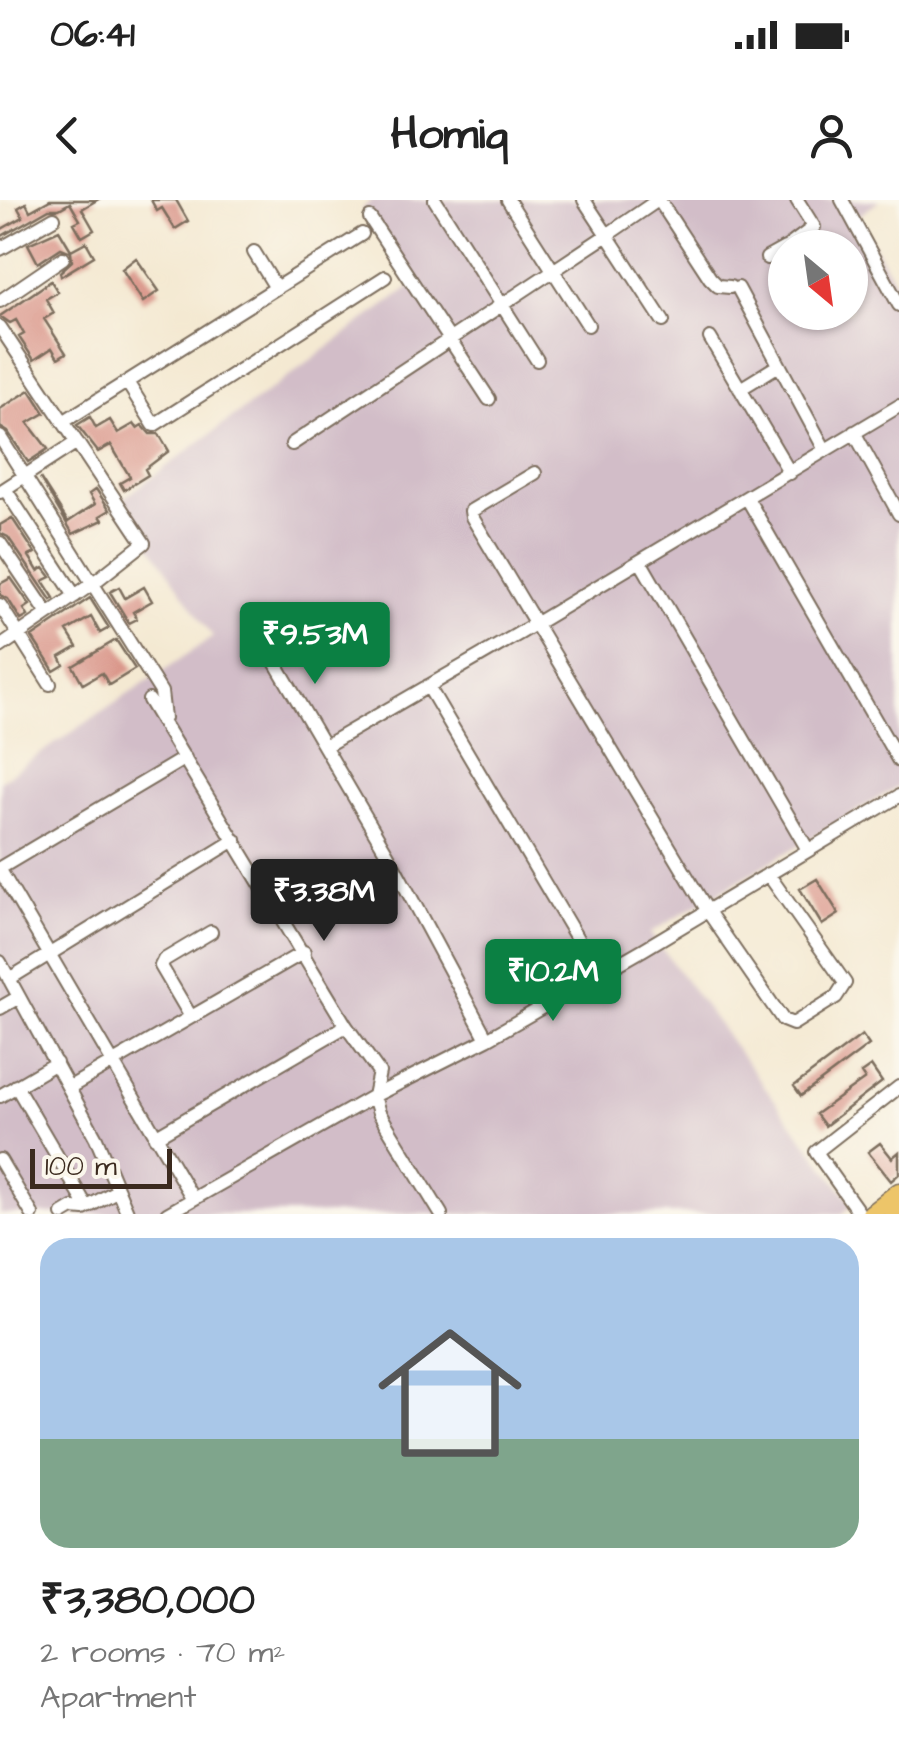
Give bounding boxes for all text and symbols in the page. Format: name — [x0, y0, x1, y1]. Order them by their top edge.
text: 06:41 — [50, 9, 135, 61]
text: Homiq — [391, 104, 508, 166]
icon: back — [40, 108, 95, 163]
icon: person — [804, 108, 859, 163]
north arrow — [768, 230, 868, 330]
map controls — [768, 230, 868, 330]
pin: ₹9.53M — [234, 602, 396, 687]
text: ₹9.53M — [262, 612, 368, 657]
pin: ₹3.38M — [243, 859, 405, 944]
text: ₹3.38M — [273, 869, 375, 914]
pin: ₹10.2M — [472, 939, 634, 1024]
text: ₹10.2M — [507, 949, 599, 994]
scale bar — [30, 1144, 172, 1188]
text: 100 m — [45, 1147, 117, 1186]
icon: home — [360, 1303, 540, 1483]
text: ₹3,380,000 — [40, 1572, 255, 1630]
text: 2 rooms · 70 m² — [40, 1630, 285, 1675]
text: Apartment — [40, 1675, 196, 1720]

